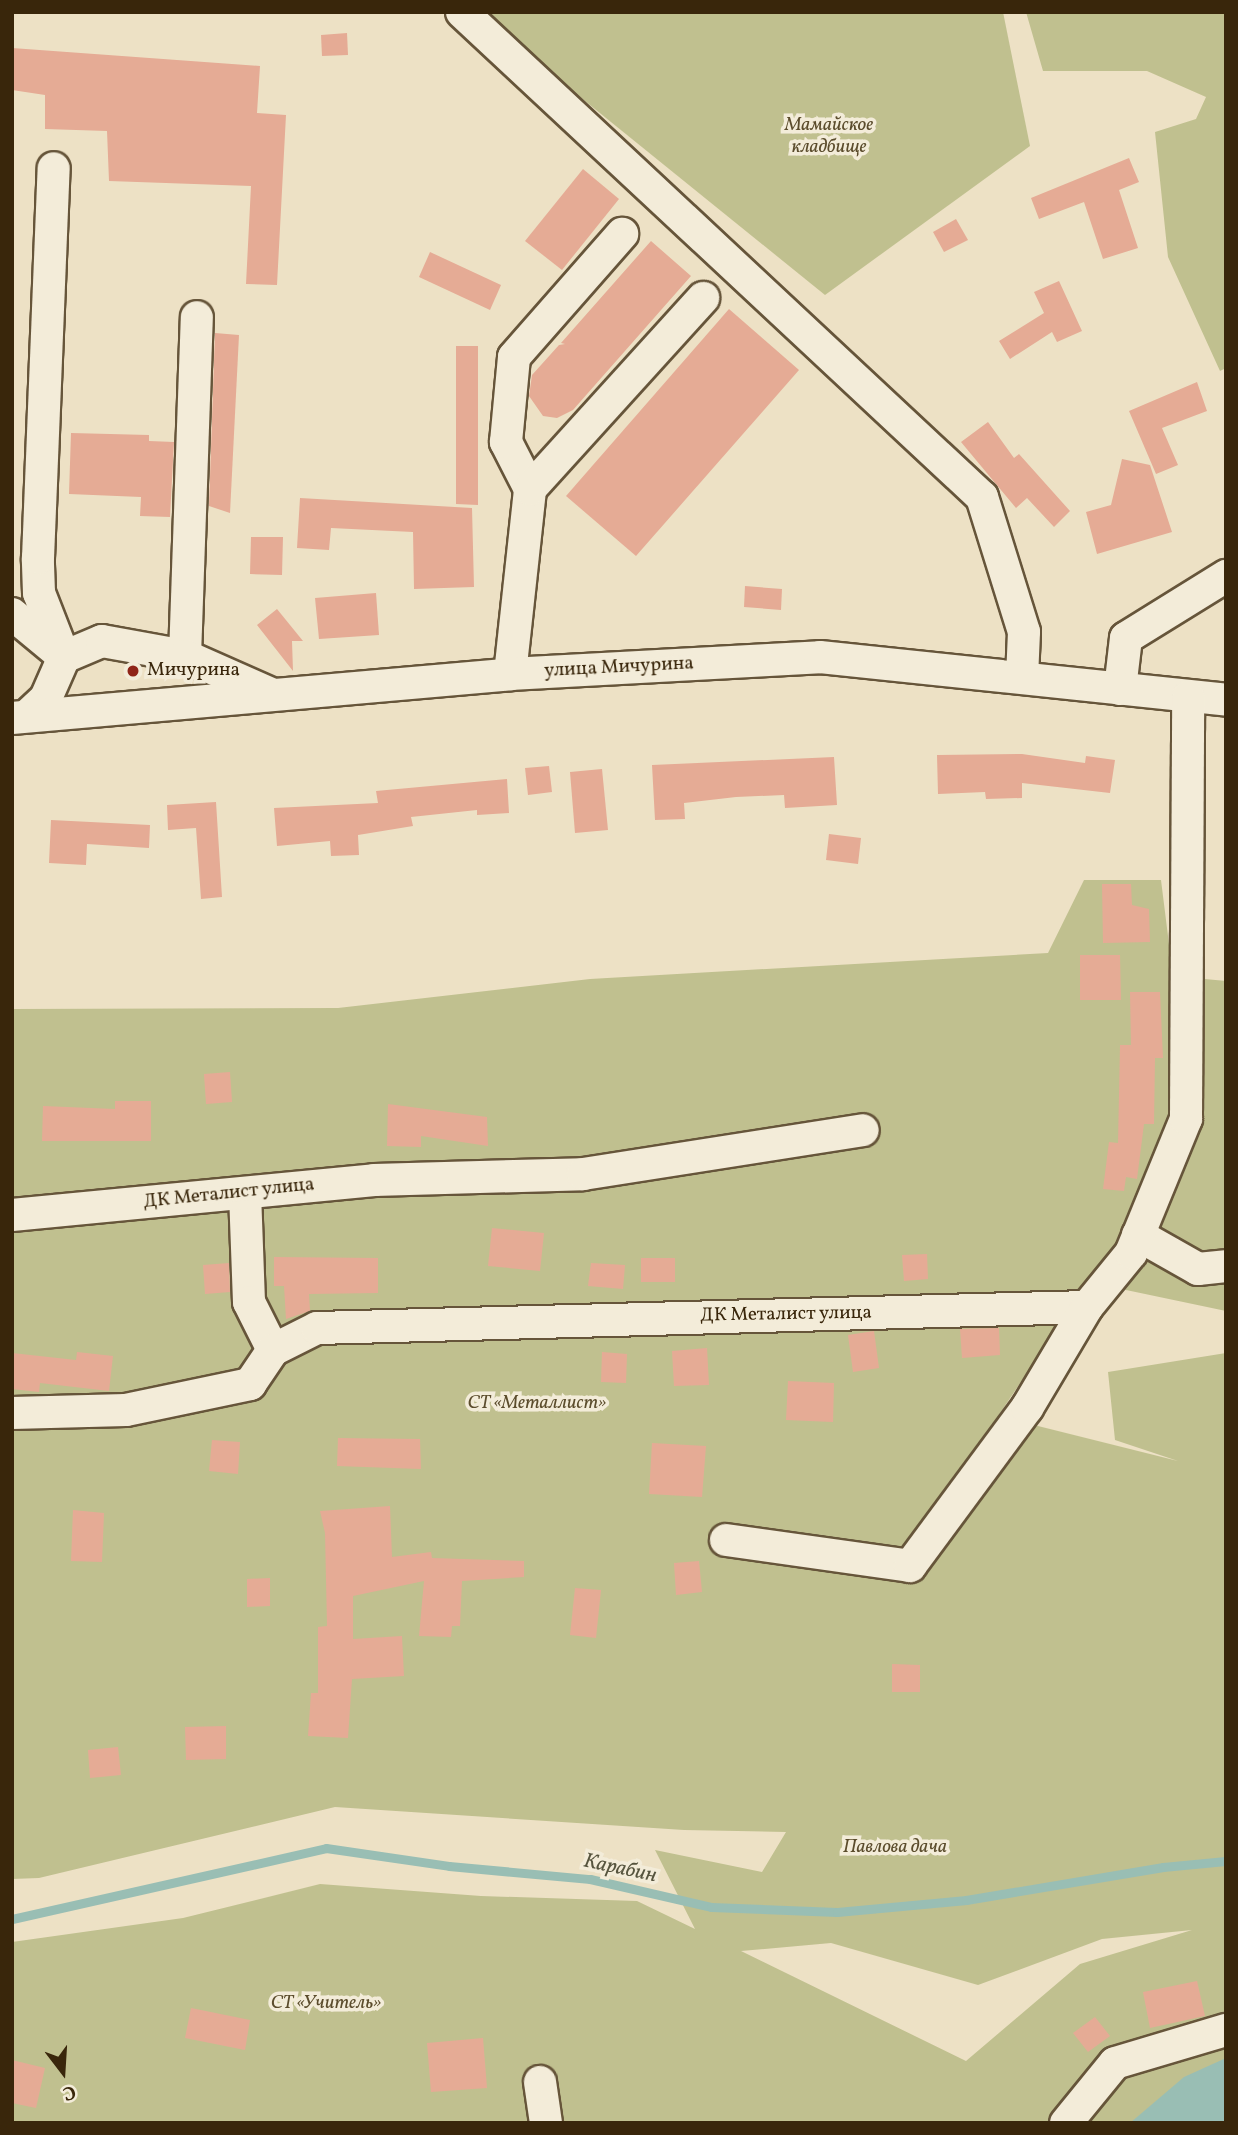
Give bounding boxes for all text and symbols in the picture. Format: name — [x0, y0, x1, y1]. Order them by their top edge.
park label: Мамайское кладбище — [785, 115, 873, 159]
street label: улица Мичурина — [544, 653, 694, 683]
place label: Мичурина — [147, 660, 240, 682]
marker: Мичурина — [125, 663, 141, 679]
street label: ДК Металист улица — [142, 1174, 316, 1214]
street label: ДК Металист улица — [700, 1302, 872, 1328]
park label: СТ «Металлист» — [468, 1393, 606, 1415]
park label: Павлова дача — [843, 1837, 947, 1859]
water label: Карабин — [581, 1849, 659, 1889]
park label: СТ «Учитель» — [271, 1993, 381, 2015]
north arrow — [28, 2037, 98, 2107]
text: С — [59, 2078, 79, 2106]

